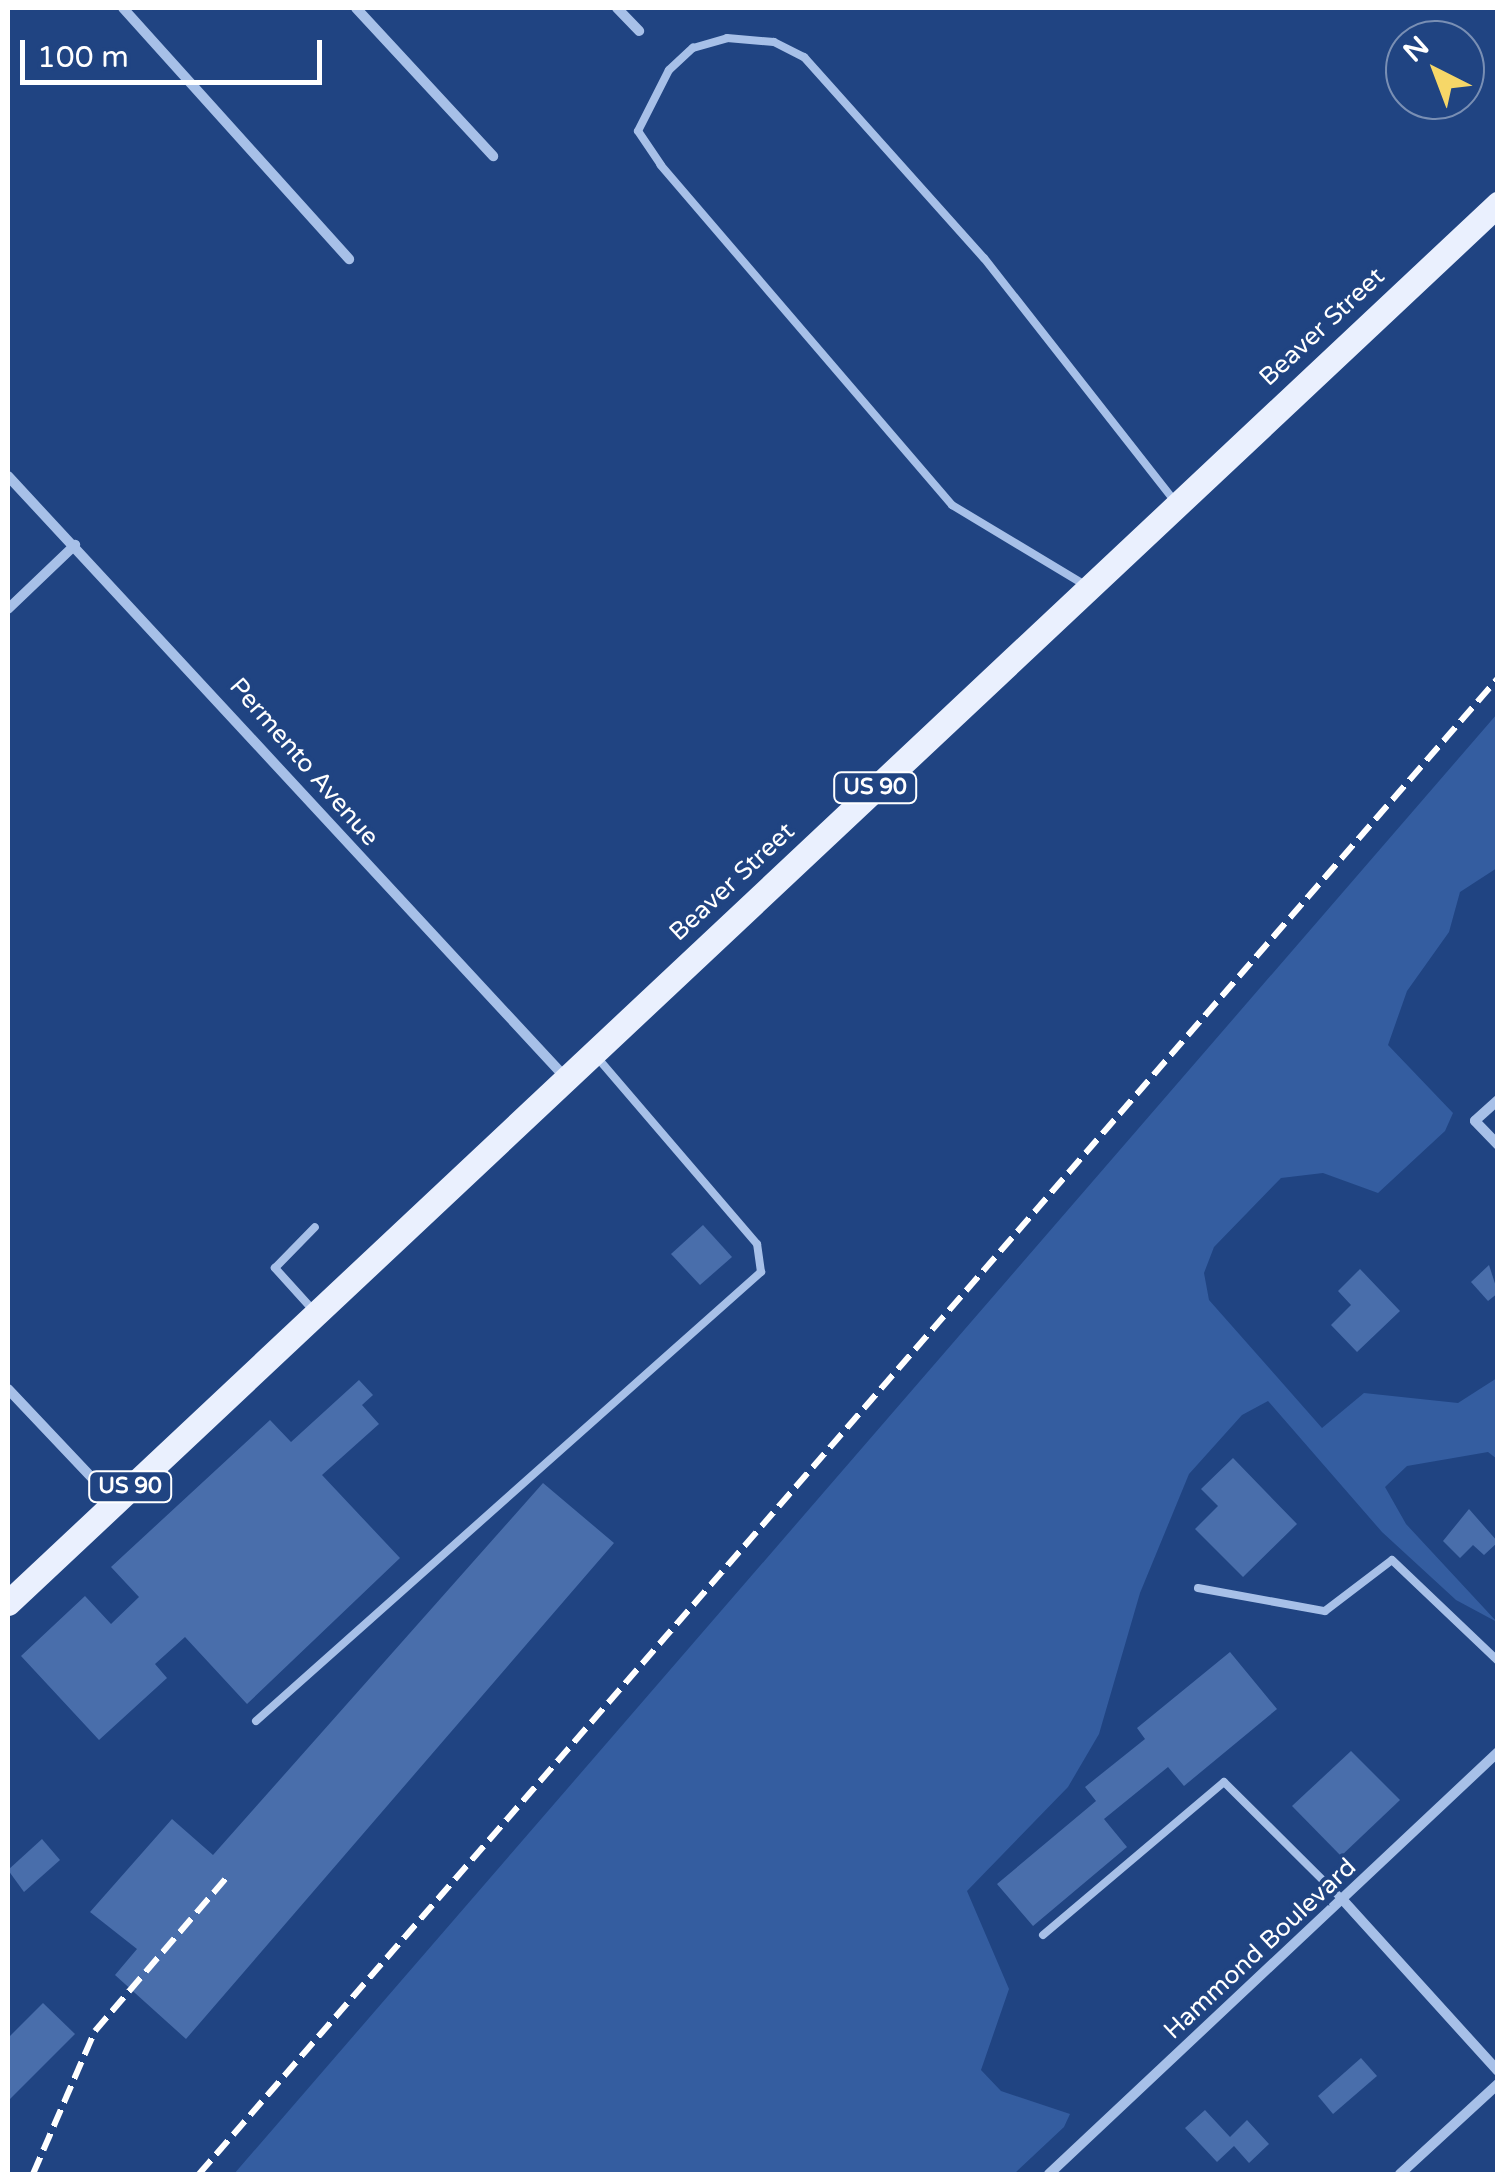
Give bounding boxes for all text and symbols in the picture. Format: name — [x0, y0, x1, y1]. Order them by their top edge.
scale bar — [25, 20, 328, 82]
north arrow — [1385, 20, 1485, 120]
text: N — [1397, 29, 1436, 69]
text: 100 m — [37, 39, 129, 76]
street label: Beaver Street — [1253, 261, 1391, 393]
street label: Permento Avenue — [223, 672, 385, 852]
road number: US 90 — [832, 771, 918, 805]
street label: Beaver Street — [663, 816, 801, 948]
road number: US 90 — [88, 1470, 172, 1504]
street label: Hammond Boulevard — [1158, 1852, 1362, 2046]

